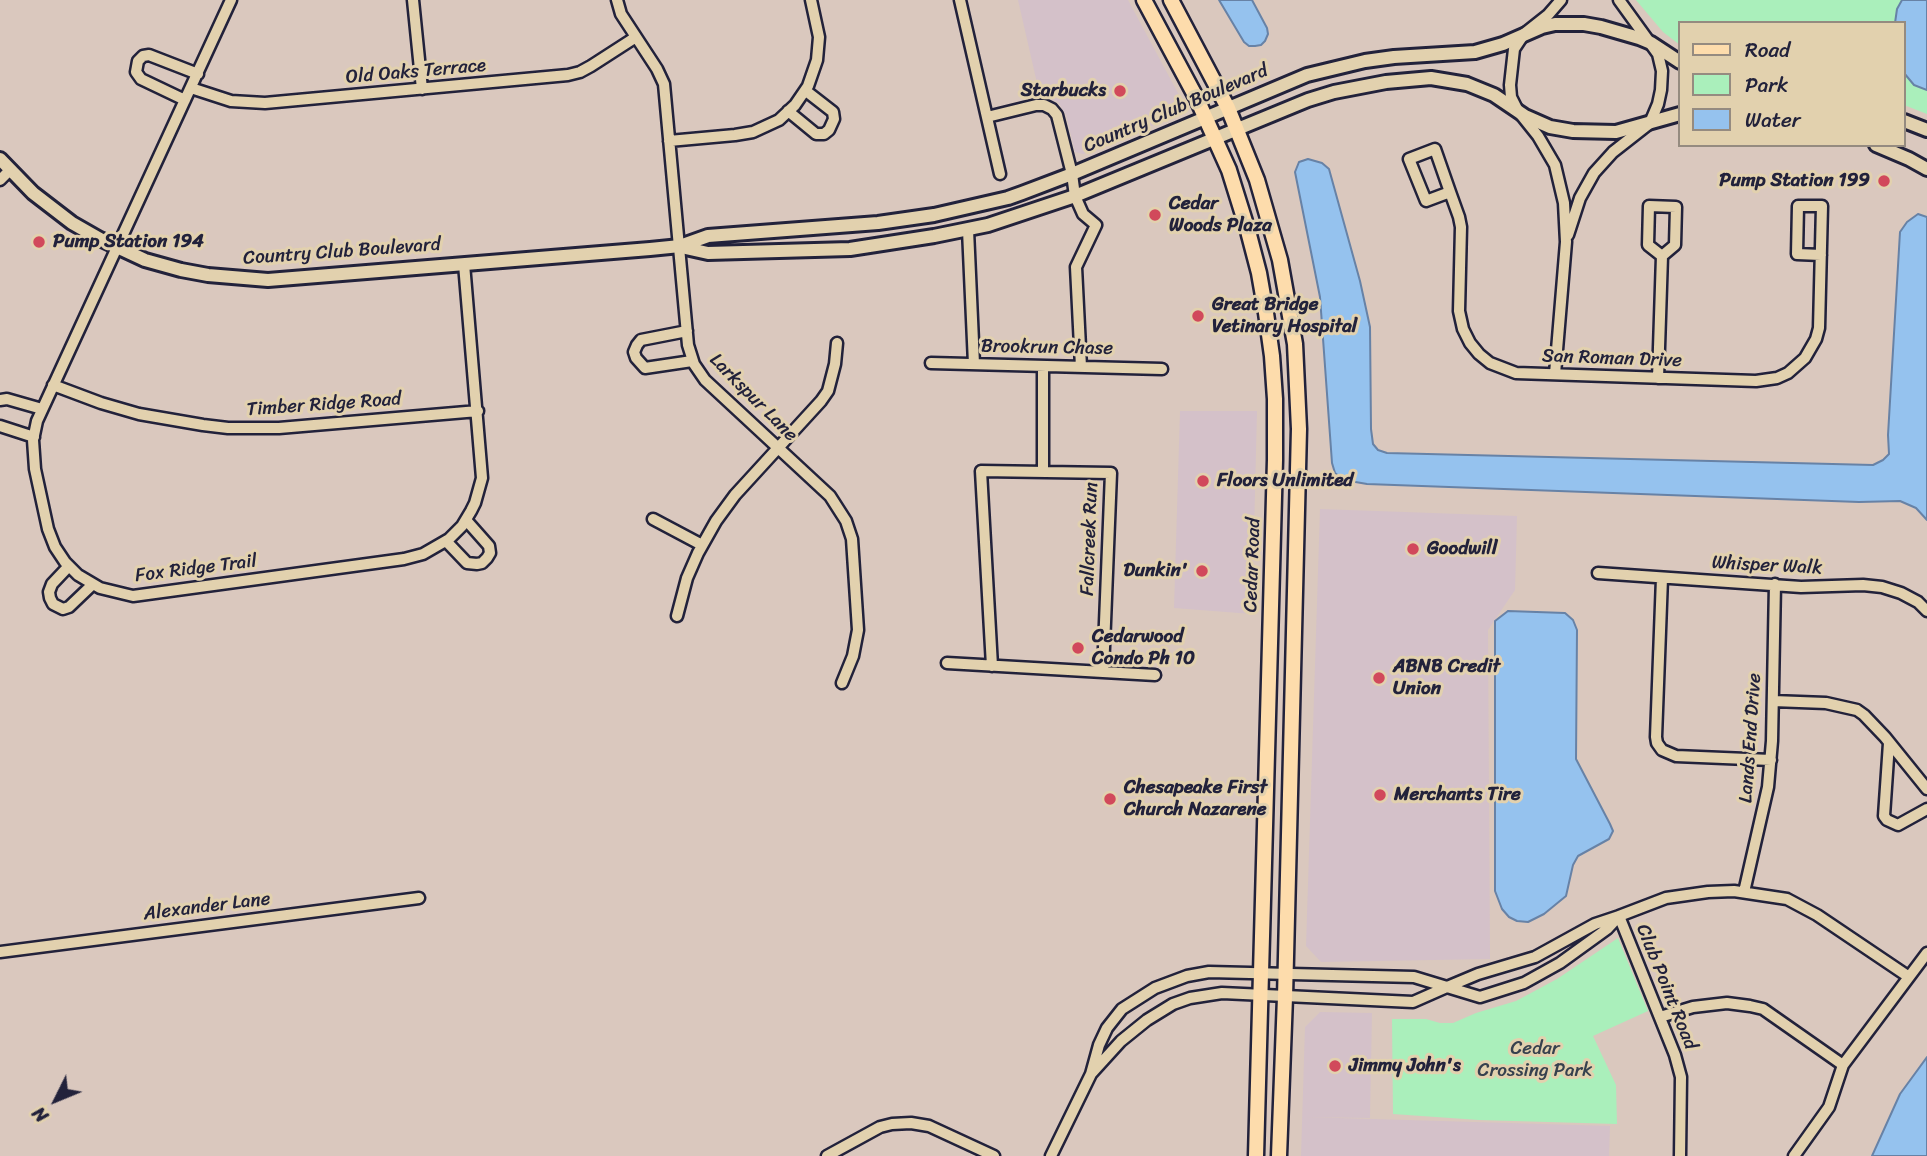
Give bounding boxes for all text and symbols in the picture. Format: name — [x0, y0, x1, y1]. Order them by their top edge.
legend — [1678, 21, 1906, 147]
text: Road — [1745, 31, 1790, 69]
street label: Old Oaks Terrace — [345, 55, 487, 89]
street label: Country Club Boulevard — [1080, 60, 1272, 158]
text: Park — [1745, 66, 1788, 104]
place label: Starbucks — [1021, 80, 1106, 102]
marker: Starbucks — [1112, 83, 1128, 99]
text: Water — [1745, 101, 1800, 139]
place label: Pump Station 199 — [1719, 170, 1870, 192]
marker: Pump Station 199 — [1876, 173, 1892, 189]
place label: Cedar Woods Plaza — [1169, 193, 1272, 237]
marker: Cedar Woods Plaza — [1147, 207, 1163, 223]
place label: Pump Station 194 — [53, 231, 204, 253]
marker: Pump Station 194 — [31, 234, 47, 250]
street label: Country Club Boulevard — [242, 234, 442, 270]
place label: Great Bridge Vetinary Hospital — [1212, 294, 1357, 338]
marker: Great Bridge Vetinary Hospital — [1190, 308, 1206, 324]
street label: Brookrun Chase — [981, 335, 1113, 361]
street label: San Roman Drive — [1542, 345, 1682, 373]
street label: Larkspur Lane — [704, 349, 802, 447]
street label: Timber Ridge Road — [246, 388, 402, 422]
place label: Floors Unlimited — [1217, 470, 1353, 492]
marker: Floors Unlimited — [1195, 473, 1211, 489]
street label: Fallcreek Run — [1077, 482, 1103, 596]
street label: Cedar Road — [1240, 517, 1266, 613]
place label: Goodwill — [1427, 538, 1497, 560]
marker: Goodwill — [1405, 541, 1421, 557]
street label: Fox Ridge Trail — [134, 550, 258, 588]
street label: Whisper Walk — [1711, 552, 1823, 580]
place label: Dunkin' — [1123, 560, 1188, 582]
marker: Dunkin' — [1194, 563, 1210, 579]
place label: Cedarwood Condo Ph 10 — [1092, 626, 1195, 670]
marker: Cedarwood Condo Ph 10 — [1070, 640, 1086, 656]
place label: ABNB Credit Union — [1393, 656, 1500, 700]
marker: ABNB Credit Union — [1371, 670, 1387, 686]
street label: Lands End Drive — [1735, 672, 1767, 804]
place label: Chesapeake First Church Nazarene — [1124, 777, 1267, 821]
place label: Merchants Tire — [1394, 784, 1521, 806]
marker: Merchants Tire — [1372, 787, 1388, 803]
marker: Chesapeake First Church Nazarene — [1102, 791, 1118, 807]
street label: Alexander Lane — [142, 888, 272, 926]
street label: Club Point Road — [1630, 921, 1702, 1053]
park label: Cedar Crossing Park — [1478, 1038, 1592, 1082]
place label: Jimmy John's — [1349, 1055, 1461, 1077]
marker: Jimmy John's — [1327, 1058, 1343, 1074]
north arrow — [21, 1065, 91, 1135]
text: N — [24, 1099, 57, 1131]

